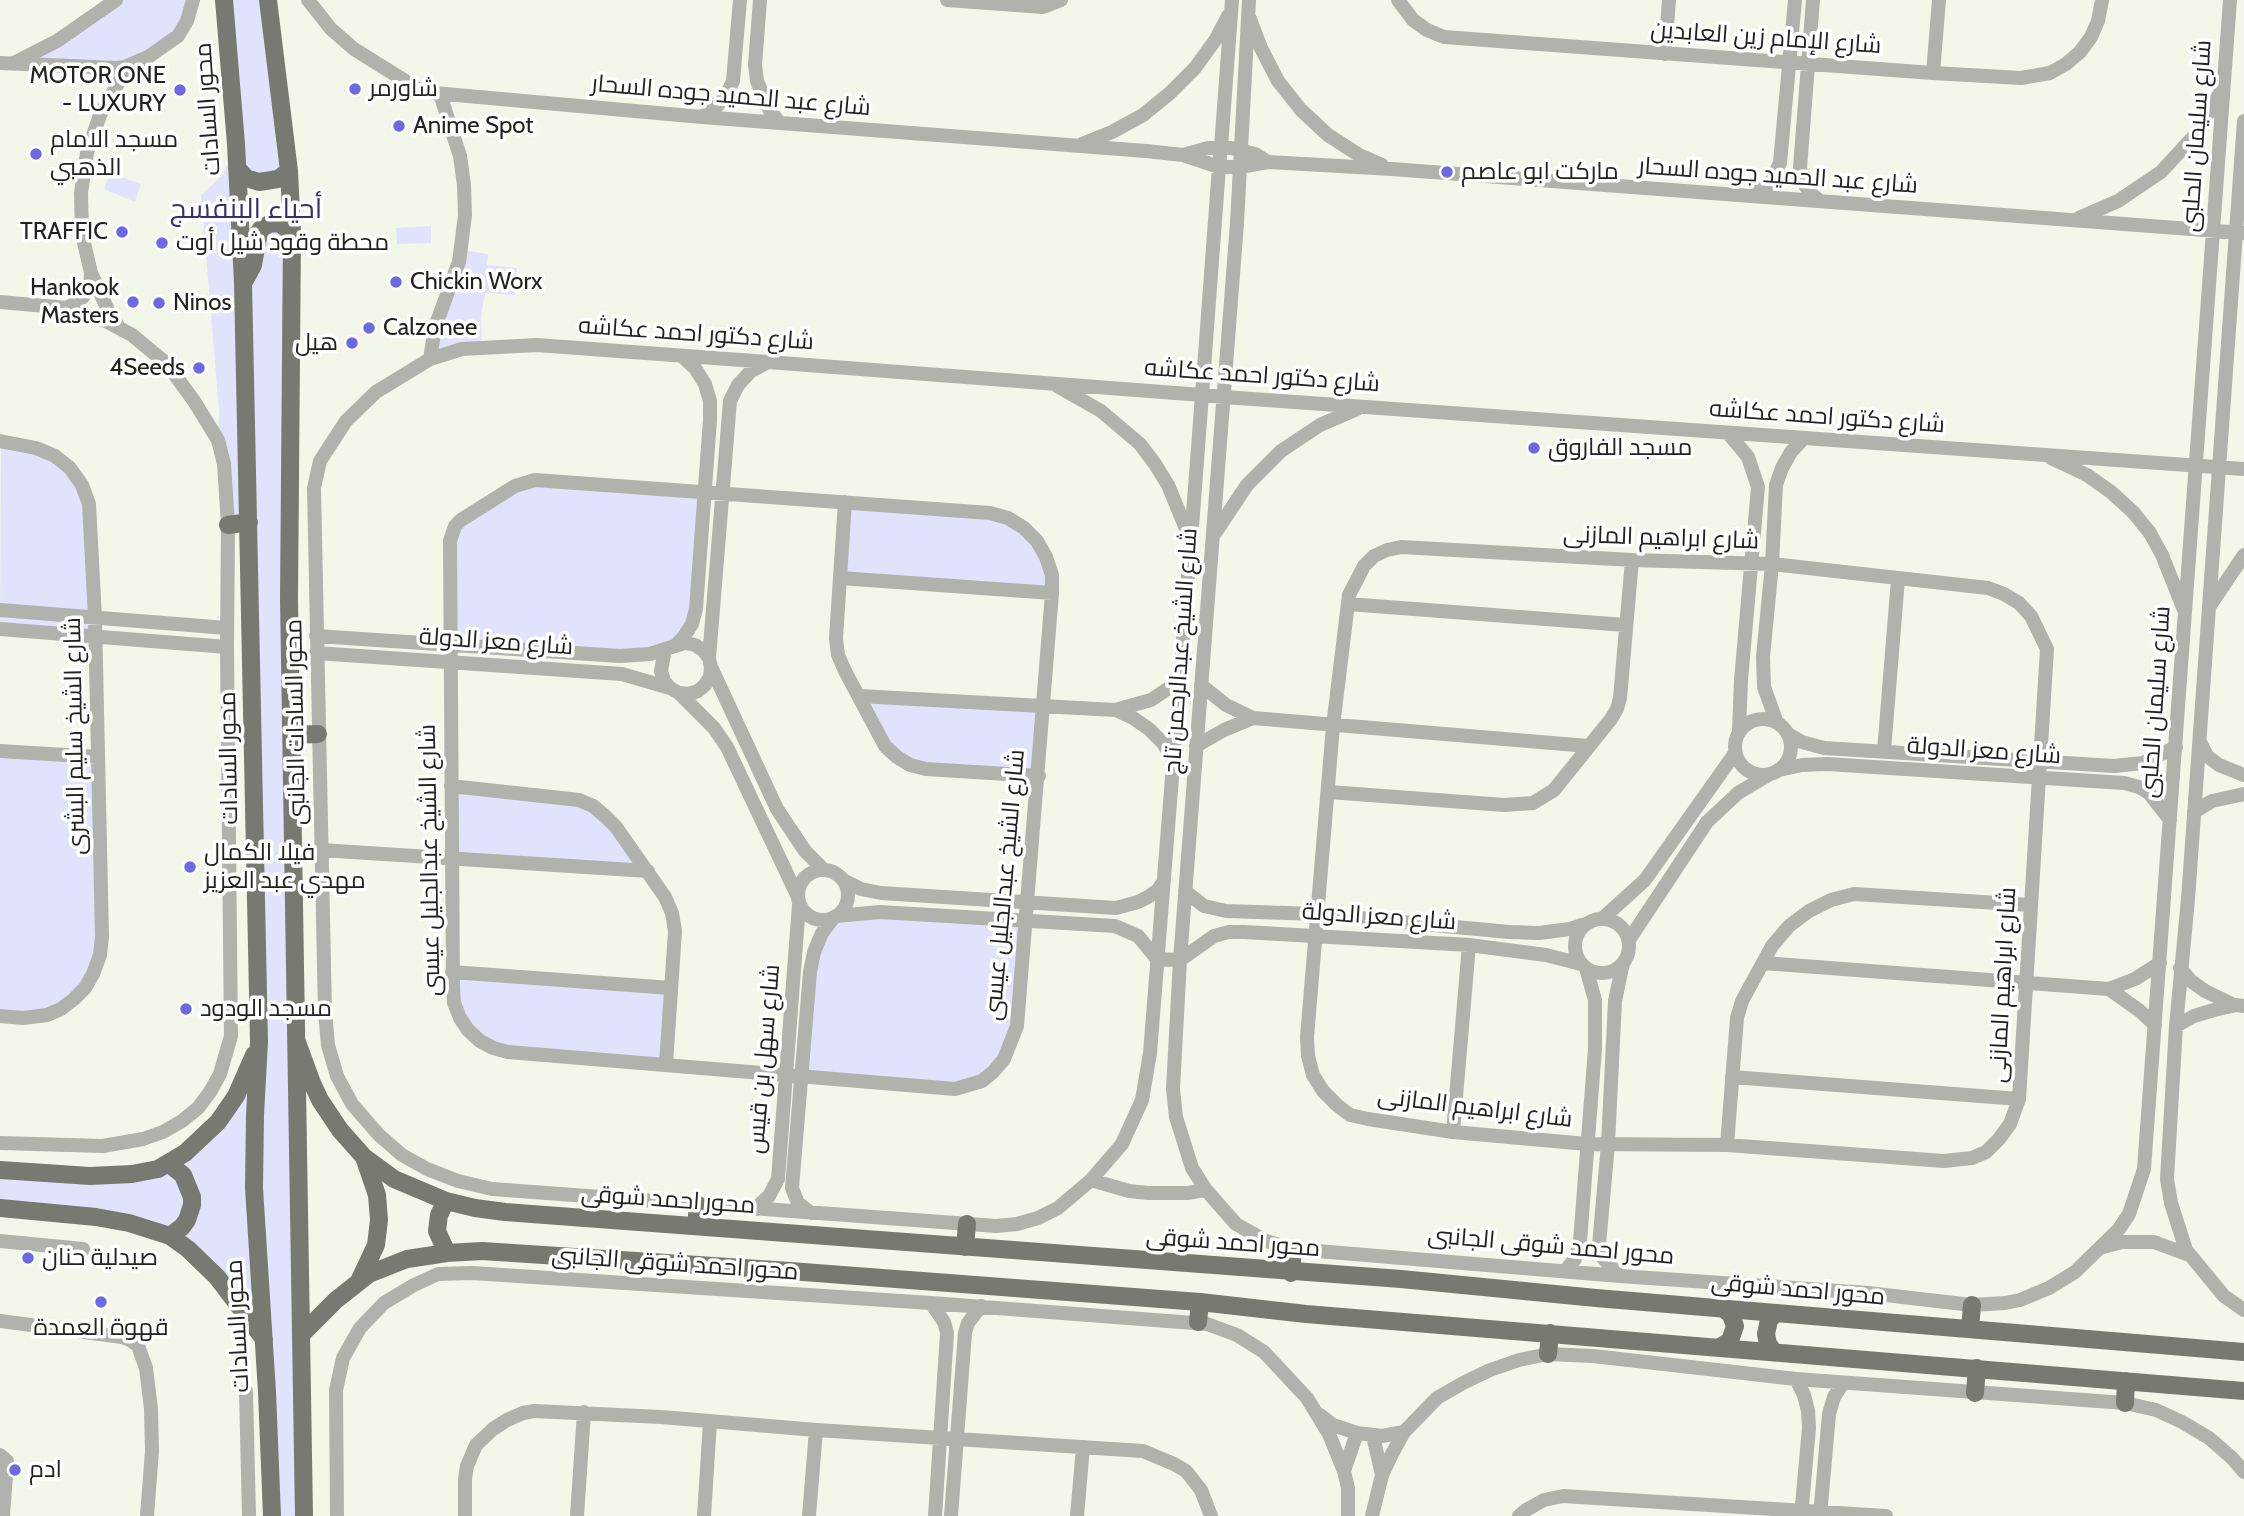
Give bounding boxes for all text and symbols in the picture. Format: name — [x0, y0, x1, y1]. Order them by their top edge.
street label: شارع الإمام زين العابدين — [1650, 16, 1882, 60]
street label: شارع سليمان الحلبى — [2176, 39, 2218, 233]
street label: محور السادات — [189, 42, 227, 176]
place label: MOTOR ONE - LUXURY — [29, 62, 166, 118]
street label: شارع عبد الحميد جوده السحار — [590, 69, 872, 123]
place label: شاورمر — [369, 75, 438, 103]
marker: شاورمر — [347, 81, 363, 97]
marker: MOTOR ONE - LUXURY — [172, 82, 188, 98]
place label: Anime Spot — [413, 112, 533, 140]
marker: Anime Spot — [391, 118, 407, 134]
place label: مسجد الامام الذهبي — [50, 126, 178, 182]
marker: مسجد الامام الذهبي — [28, 146, 44, 162]
street label: شارع عبد الحميد جوده السحار — [1637, 152, 1919, 200]
place label: ماركت ابو عاصم — [1461, 158, 1619, 186]
marker: ماركت ابو عاصم — [1439, 164, 1455, 180]
district label: أحياء البنفسج — [170, 193, 322, 227]
place label: TRAFFIC — [20, 218, 108, 246]
marker: TRAFFIC — [114, 224, 130, 240]
place label: محطة وقود شيل أوت — [176, 229, 389, 257]
marker: محطة وقود شيل أوت — [154, 235, 170, 251]
place label: Chickin Worx — [410, 268, 542, 296]
place label: Hankook Masters — [30, 274, 119, 330]
marker: Chickin Worx — [388, 274, 404, 290]
place label: Ninos — [173, 289, 231, 317]
marker: Hankook Masters — [125, 294, 141, 310]
marker: Ninos — [151, 295, 167, 311]
street label: شارع دكتور احمد عكاشه — [577, 311, 815, 357]
place label: Calzonee — [383, 314, 477, 342]
marker: Calzonee — [361, 320, 377, 336]
place label: هيل — [295, 329, 338, 357]
marker: هيل — [344, 335, 360, 351]
street label: شارع دكتور احمد عكاشه — [1143, 353, 1381, 399]
place label: 4Seeds — [109, 354, 185, 382]
marker: 4Seeds — [191, 360, 207, 376]
street label: شارع دكتور احمد عكاشه — [1708, 394, 1946, 440]
place label: مسجد الفاروق — [1548, 434, 1692, 462]
marker: مسجد الفاروق — [1526, 440, 1542, 456]
street label: شارع ابراهيم المازنى — [1563, 520, 1759, 556]
street label: شارع الشيخ عبدالرحمن تاج — [1158, 527, 1204, 775]
street label: شارع سليمان الحلبى — [2135, 605, 2177, 799]
street label: شارع الشيخ سليم البشرى — [59, 617, 91, 855]
street label: محور السادات الجانبى — [280, 619, 312, 825]
street label: شارع معز الدولة — [418, 622, 574, 662]
street label: محور السادات — [213, 691, 245, 825]
street label: شارع الشيخ عبدالجليل عيسى — [413, 724, 447, 996]
street label: شارع معز الدولة — [1906, 731, 2062, 771]
street label: شارع الشيخ عبدالجليل عيسى — [979, 748, 1031, 1022]
place label: فيلا الكمال مهدي عبد العزيز — [204, 839, 366, 895]
marker: فيلا الكمال مهدي عبد العزيز — [182, 859, 198, 875]
street label: شارع ابراهيم المازنى — [1983, 886, 2023, 1084]
street label: شارع معز الدولة — [1301, 897, 1457, 937]
street label: شارع سهل بن قيس — [741, 963, 787, 1155]
place label: مسجد الودود — [200, 995, 332, 1023]
marker: مسجد الودود — [178, 1001, 194, 1017]
street label: شارع ابراهيم المازنى — [1376, 1082, 1574, 1134]
street label: محور احمد شوقى — [580, 1180, 756, 1220]
street label: محور احمد شوقى الجانبى — [1426, 1221, 1676, 1271]
street label: محور احمد شوقى — [1145, 1223, 1321, 1263]
street label: محور احمد شوقى الجانبى — [551, 1241, 799, 1287]
place label: صيدلية حنان — [42, 1244, 158, 1272]
marker: صيدلية حنان — [20, 1250, 36, 1266]
street label: محور السادات — [220, 1259, 256, 1393]
street label: محور احمد شوقى — [1710, 1268, 1886, 1312]
marker: قهوة العمدة — [93, 1294, 109, 1310]
place label: قهوة العمدة — [33, 1314, 169, 1342]
place label: ادم — [29, 1456, 62, 1484]
marker: ادم — [7, 1462, 23, 1478]

